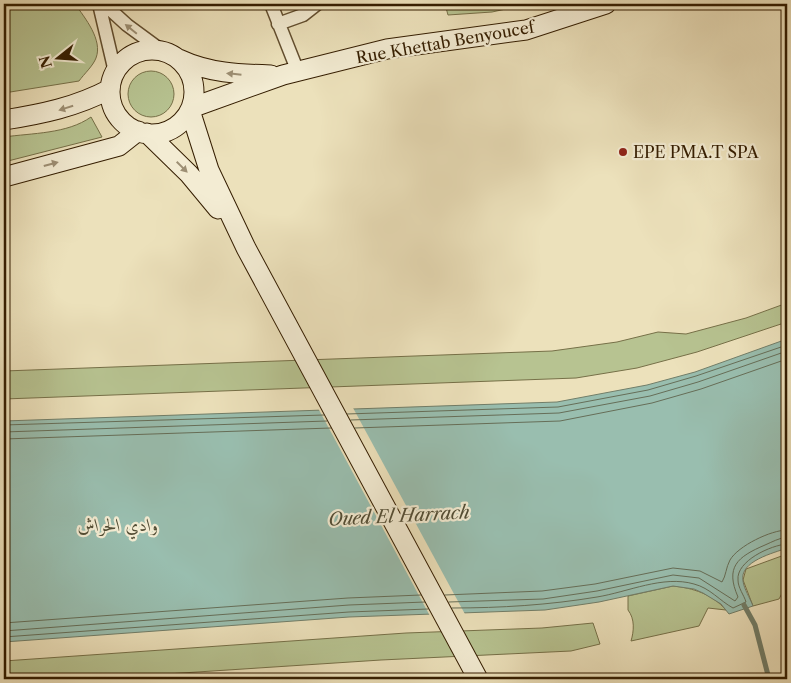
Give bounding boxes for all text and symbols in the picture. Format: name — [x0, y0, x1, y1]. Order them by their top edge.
street label: Rue Khettab Benyoucef — [354, 16, 538, 68]
one-way arrow — [125, 23, 138, 34]
north arrow — [32, 32, 82, 82]
text: N — [35, 53, 56, 70]
one-way arrow — [226, 70, 242, 78]
one-way arrow — [58, 104, 73, 112]
place label: EPE PMA.T SPA — [633, 142, 760, 162]
marker: EPE PMA.T SPA — [617, 146, 629, 158]
one-way arrow — [43, 160, 58, 168]
one-way arrow — [175, 161, 187, 173]
water label: Oued El Harrach — [328, 501, 470, 531]
water label: وادي الحراش — [77, 514, 159, 540]

